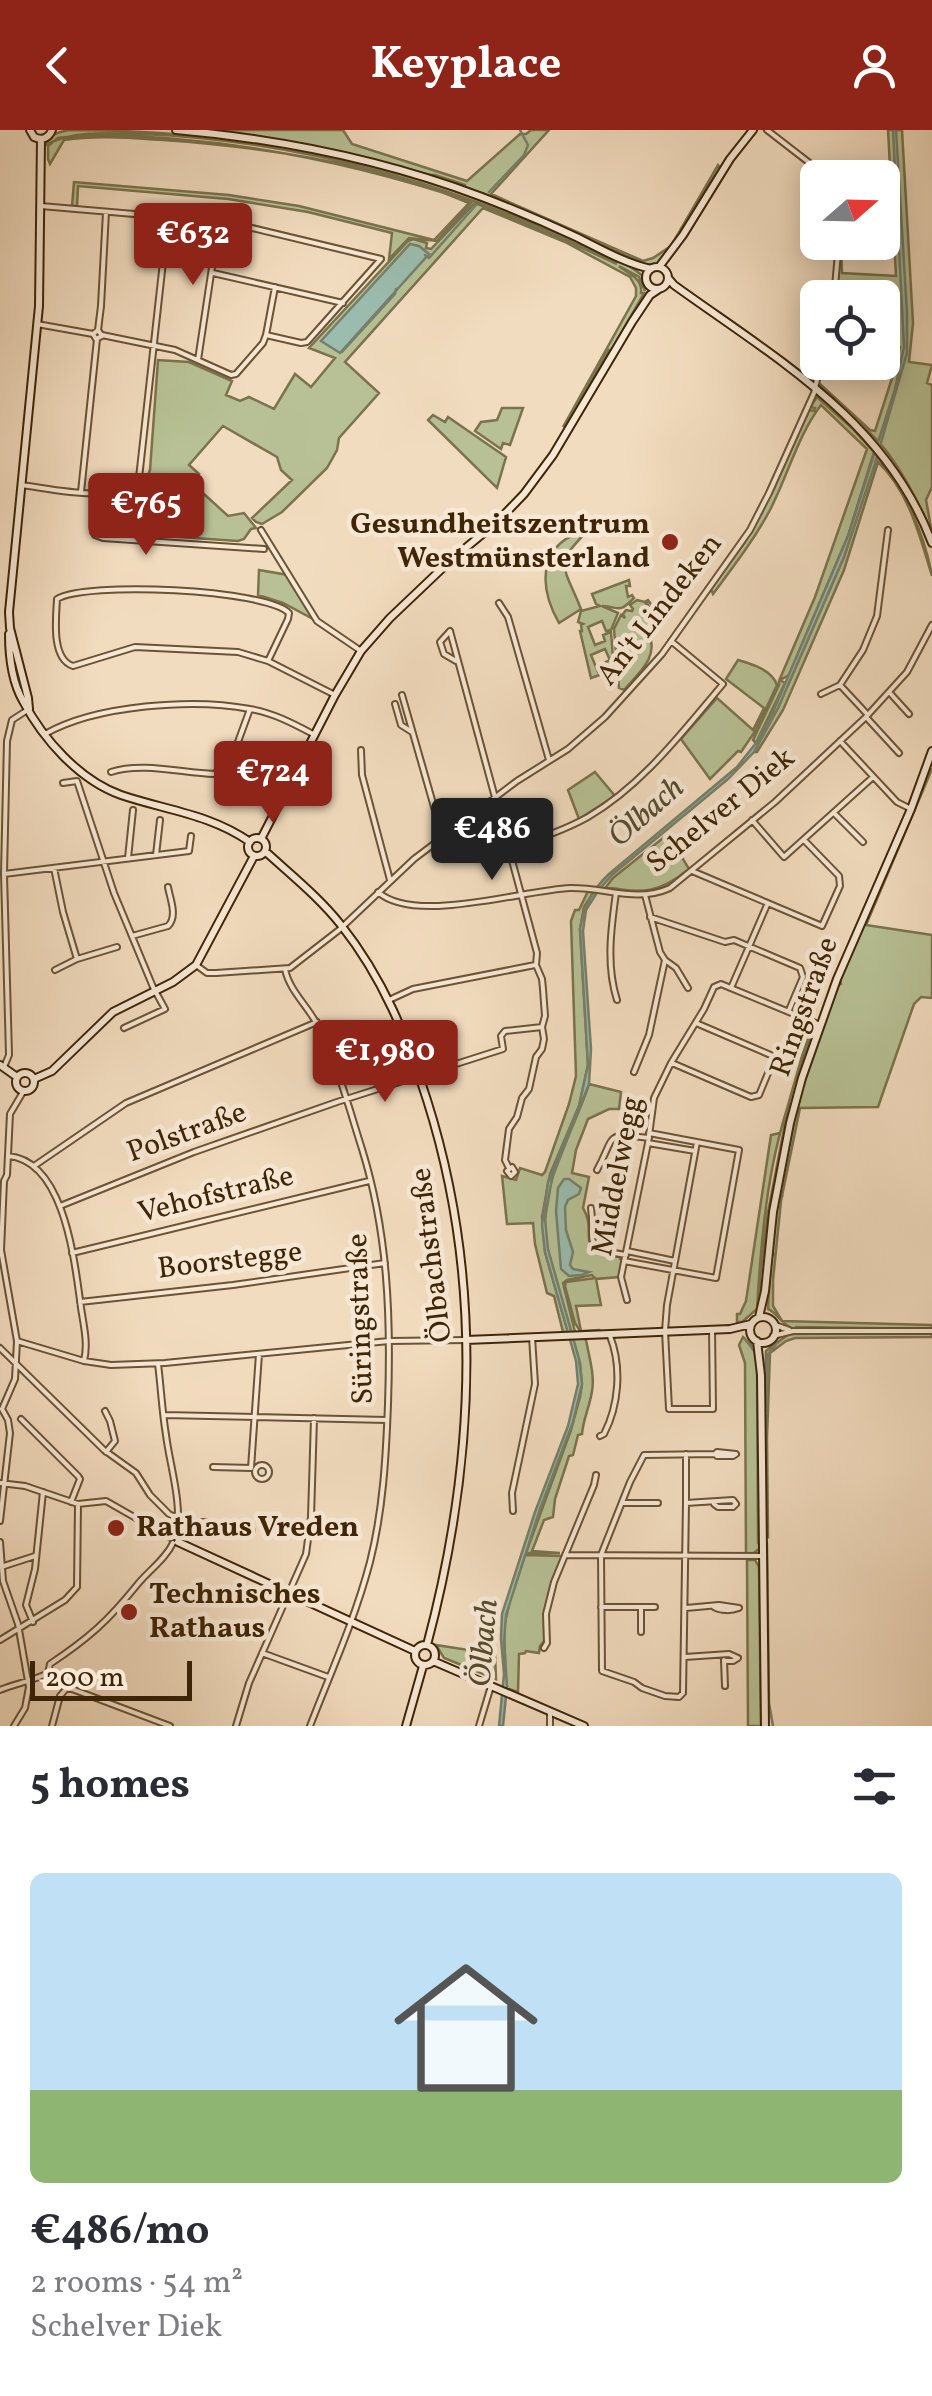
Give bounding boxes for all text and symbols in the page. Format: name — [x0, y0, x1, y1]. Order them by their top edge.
text: Keyplace — [371, 34, 561, 97]
icon: back — [30, 38, 85, 93]
icon: person — [847, 38, 902, 93]
north arrow — [800, 160, 900, 260]
map controls — [800, 160, 900, 380]
pin: €632 — [134, 203, 252, 288]
text: €632 — [156, 213, 230, 257]
button: locate — [800, 280, 900, 380]
pin: €765 — [87, 473, 205, 558]
text: €765 — [110, 483, 182, 527]
place label: Gesundheitszentrum Westmünsterland — [350, 504, 650, 580]
street label: An't Lindeken — [587, 525, 733, 695]
marker: Gesundheitszentrum Westmünsterland — [659, 531, 681, 553]
street label: Schelver Diek — [638, 738, 804, 884]
pin: €724 — [214, 741, 332, 826]
text: €724 — [236, 751, 310, 795]
water label: Ölbach — [599, 767, 695, 859]
pin: €486 — [433, 798, 551, 883]
text: €486 — [453, 808, 531, 852]
street label: Ringstraße — [760, 931, 850, 1083]
pin: €1,980 — [304, 1020, 466, 1105]
text: €1,980 — [335, 1030, 435, 1074]
street label: Polstraße — [121, 1092, 253, 1174]
street label: Middelwegg — [582, 1093, 654, 1259]
street label: Vehofstraße — [134, 1155, 298, 1235]
street label: Ölbachstraße — [400, 1165, 464, 1345]
street label: Boorstegge — [155, 1231, 305, 1291]
street label: Süringstraße — [337, 1233, 385, 1405]
place label: Rathaus Vreden — [136, 1507, 359, 1549]
marker: Rathaus Vreden — [105, 1517, 127, 1539]
place label: Technisches Rathaus — [149, 1574, 321, 1650]
water label: Ölbach — [459, 1597, 511, 1689]
marker: Technisches Rathaus — [118, 1601, 140, 1623]
scale bar — [30, 1656, 192, 1700]
text: 200 m — [45, 1659, 124, 1698]
text: 5 homes — [30, 1757, 190, 1816]
icon: filters — [847, 1759, 902, 1814]
icon: home — [376, 1938, 556, 2118]
text: €486/mo — [30, 2203, 210, 2262]
text: 2 rooms · 54 m² — [30, 2262, 243, 2306]
text: Schelver Diek — [30, 2306, 222, 2350]

